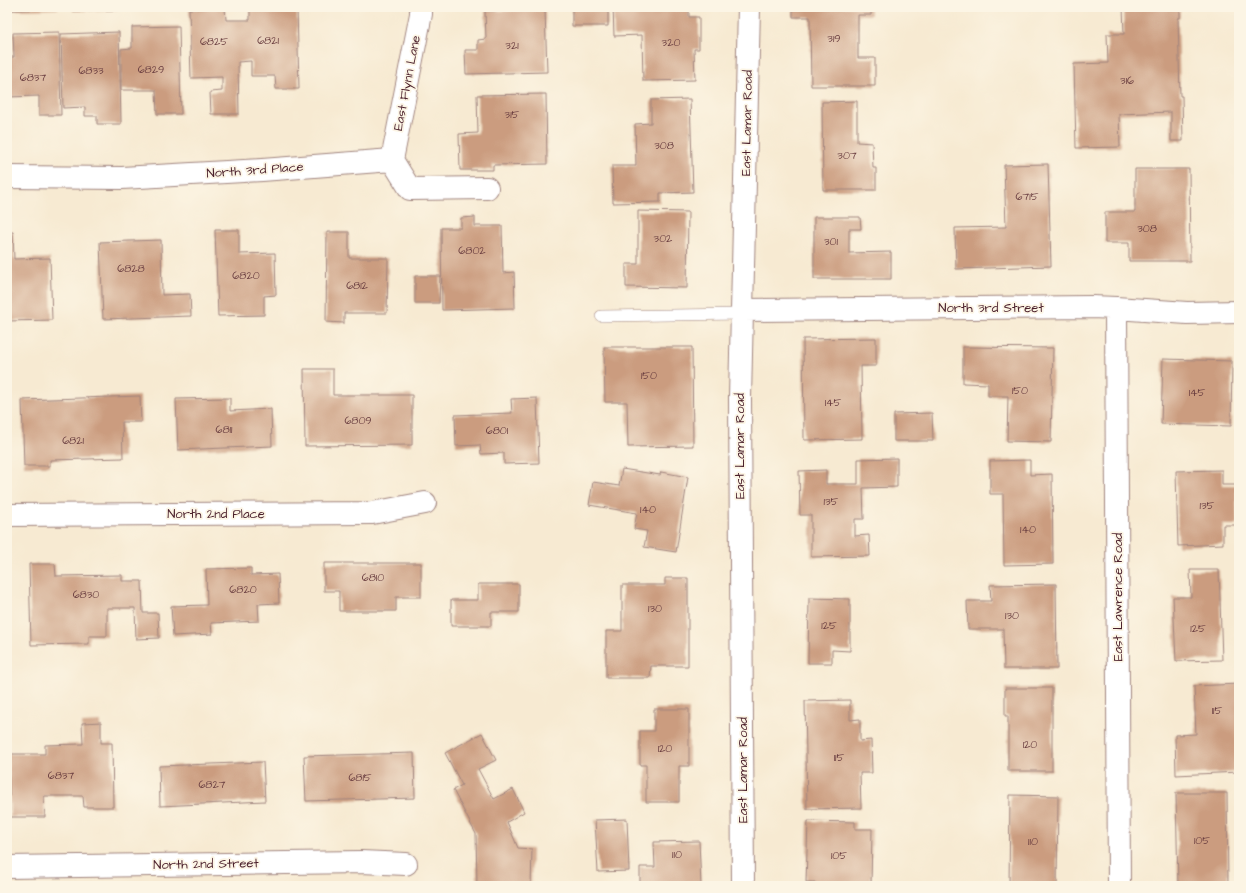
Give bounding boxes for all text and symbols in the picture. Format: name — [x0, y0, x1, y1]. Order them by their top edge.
house number: 319 — [827, 31, 841, 46]
house number: 6821 — [257, 33, 279, 48]
house number: 6825 — [200, 34, 228, 49]
street label: East Flynn Lane — [389, 34, 426, 132]
house number: 320 — [662, 35, 680, 50]
house number: 321 — [505, 38, 519, 53]
house number: 6829 — [138, 62, 164, 77]
house number: 6833 — [78, 63, 104, 78]
house number: 6837 — [20, 70, 46, 85]
street label: East Lamar Road — [737, 70, 757, 176]
house number: 316 — [1120, 73, 1134, 88]
house number: 315 — [505, 107, 520, 122]
house number: 308 — [654, 138, 674, 153]
house number: 307 — [837, 148, 857, 163]
street label: North 3rd Place — [206, 158, 304, 182]
house number: 6715 — [1016, 189, 1039, 204]
house number: 308 — [1137, 221, 1157, 236]
house number: 302 — [654, 231, 673, 246]
house number: 301 — [824, 234, 839, 249]
house number: 6802 — [458, 243, 486, 258]
house number: 6828 — [117, 261, 145, 276]
house number: 6820 — [232, 268, 260, 283]
house number: 6812 — [346, 278, 369, 293]
street label: North 3rd Street — [938, 299, 1044, 317]
house number: 150 — [641, 368, 657, 383]
house number: 150 — [1012, 383, 1028, 398]
house number: 145 — [1189, 385, 1206, 400]
street label: East Lamar Road — [731, 393, 749, 499]
house number: 145 — [825, 395, 842, 410]
house number: 6809 — [344, 413, 372, 428]
house number: 6811 — [216, 422, 233, 437]
house number: 6801 — [486, 423, 509, 438]
house number: 6821 — [62, 433, 84, 448]
house number: 135 — [824, 494, 839, 509]
house number: 135 — [1200, 498, 1215, 513]
house number: 140 — [640, 502, 656, 517]
street label: North 2nd Place — [167, 505, 265, 523]
house number: 140 — [1020, 522, 1036, 537]
street label: East Lawrence Road — [1109, 532, 1127, 661]
house number: 6810 — [362, 570, 384, 585]
house number: 6820 — [229, 582, 257, 597]
house number: 6830 — [73, 587, 99, 602]
house number: 130 — [648, 601, 662, 616]
house number: 130 — [1005, 608, 1019, 623]
house number: 125 — [821, 618, 837, 633]
house number: 125 — [1190, 621, 1206, 636]
house number: 115 — [1212, 703, 1223, 718]
street label: East Lamar Road — [734, 717, 752, 823]
house number: 120 — [1023, 737, 1037, 752]
house number: 120 — [658, 741, 672, 756]
house number: 115 — [834, 750, 845, 765]
house number: 6837 — [48, 768, 74, 783]
house number: 6815 — [348, 770, 372, 785]
house number: 6827 — [198, 777, 226, 792]
house number: 105 — [1194, 833, 1210, 848]
house number: 110 — [1028, 834, 1038, 849]
house number: 110 — [672, 847, 682, 862]
house number: 105 — [831, 848, 847, 863]
street label: North 2nd Street — [153, 854, 260, 874]

